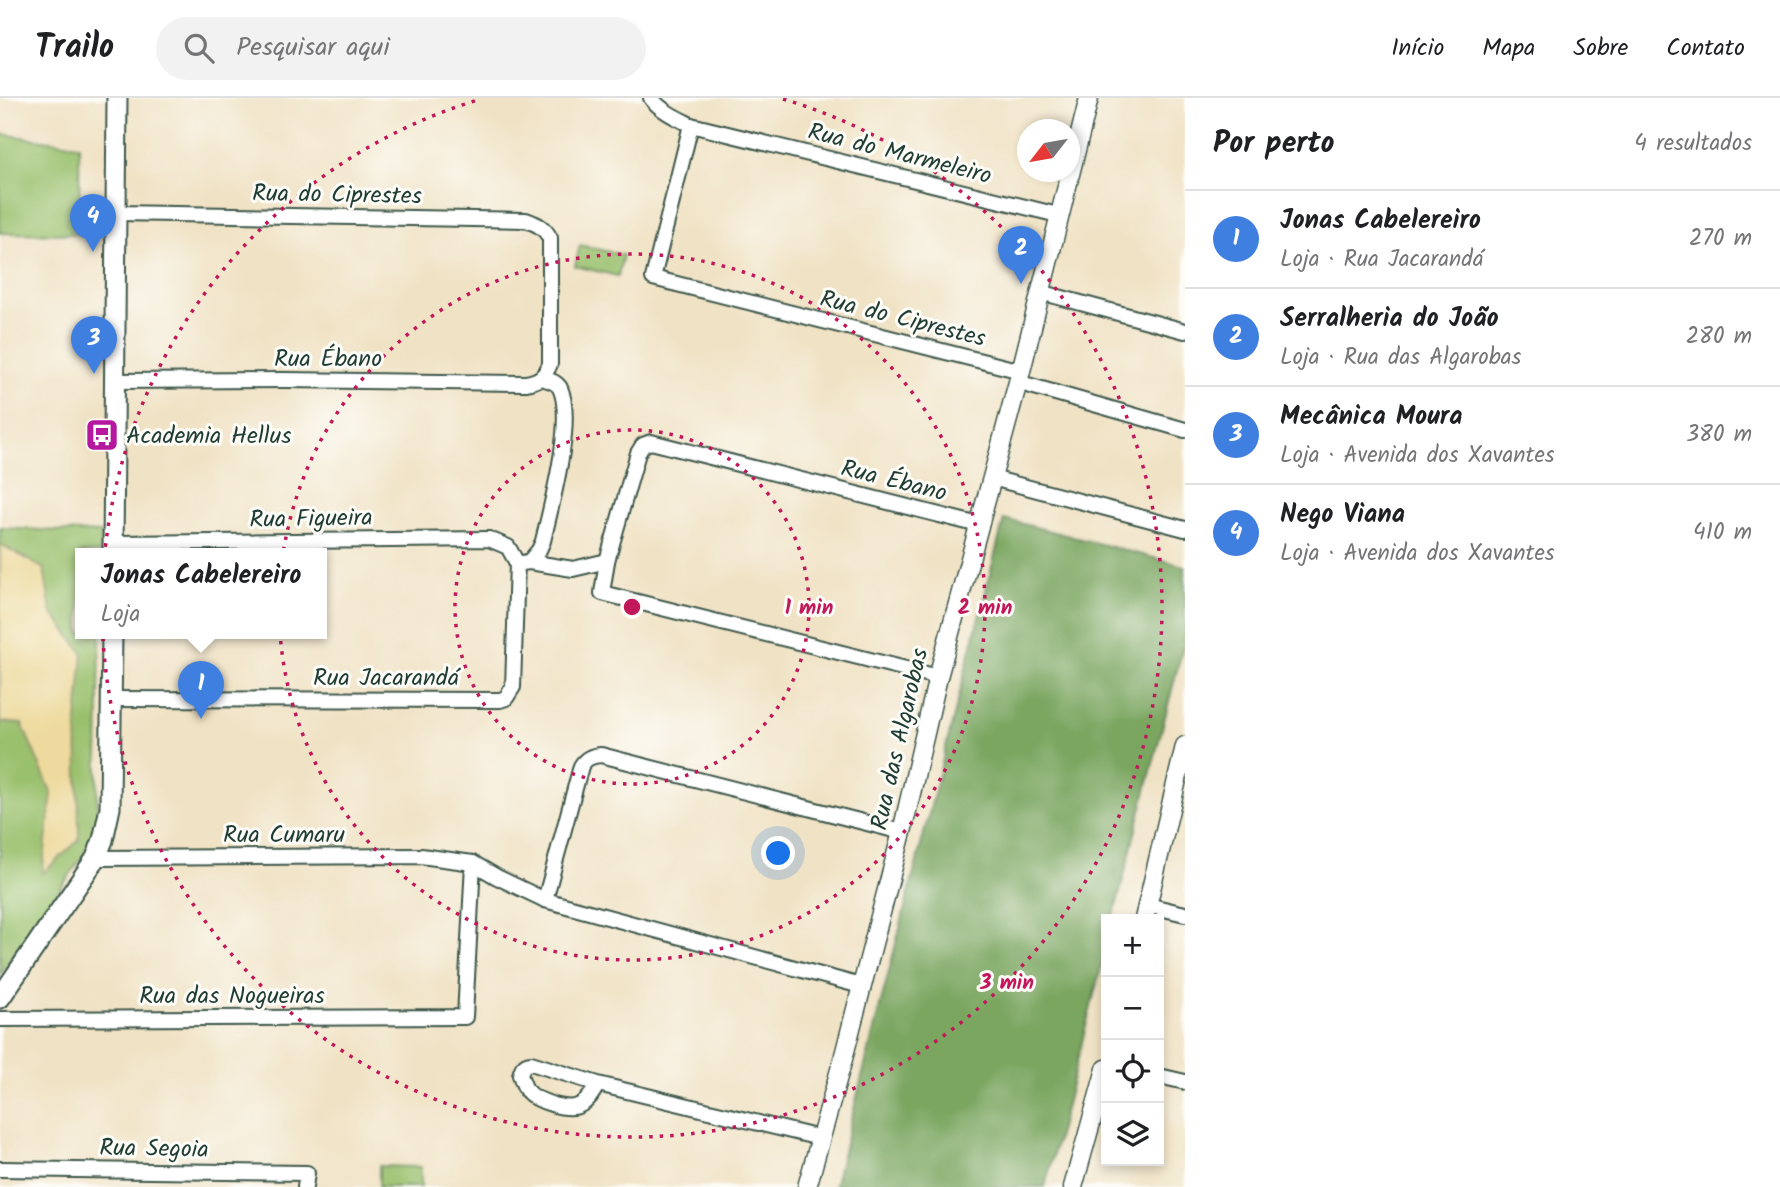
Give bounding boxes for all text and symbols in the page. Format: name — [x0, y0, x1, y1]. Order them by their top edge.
search box — [156, 17, 646, 80]
text: Trailo — [35, 22, 114, 75]
text: Pesquisar aqui — [236, 27, 390, 69]
icon: search — [180, 29, 218, 67]
text: Início — [1391, 29, 1444, 68]
text: Mapa — [1482, 29, 1535, 68]
text: Sobre — [1573, 29, 1628, 68]
text: Contato — [1666, 29, 1745, 68]
street label: Rua do Marmeleiro — [804, 113, 996, 196]
north arrow — [1017, 119, 1080, 182]
text: Por perto — [1213, 120, 1334, 168]
text: 4 resultados — [1634, 126, 1752, 162]
street label: Rua do Ciprestes — [252, 175, 422, 216]
pin: 4 — [70, 194, 116, 252]
text: Jonas Cabelereiro — [1280, 200, 1481, 242]
text: 1 — [1233, 221, 1239, 257]
text: 270 m — [1689, 221, 1752, 257]
pin: 2 — [998, 226, 1044, 284]
text: Loja · Rua Jacarandá — [1280, 242, 1484, 278]
street label: Rua do Ciprestes — [816, 280, 990, 359]
text: Serralheria do João — [1280, 298, 1499, 340]
pin: 3 — [71, 316, 117, 374]
text: 2 — [1229, 319, 1243, 355]
text: 280 m — [1686, 319, 1752, 355]
street label: Rua Ébano — [274, 340, 382, 379]
text: Loja · Rua das Algarobas — [1280, 340, 1521, 376]
text: Mecânica Moura — [1280, 396, 1463, 438]
bus stop icon: Academia Hellus — [83, 416, 121, 454]
place label: Academia Hellus — [126, 417, 291, 456]
text: 3 — [1230, 417, 1242, 453]
text: 380 m — [1686, 417, 1752, 453]
text: Loja · Avenida dos Xavantes — [1280, 438, 1555, 474]
street label: Rua Ébano — [837, 449, 951, 513]
text: Nego Viana — [1280, 494, 1405, 536]
street label: Rua Figueira — [249, 499, 373, 540]
text: 4 — [1230, 515, 1242, 551]
text: 410 m — [1693, 515, 1752, 551]
text: Loja · Avenida dos Xavantes — [1280, 536, 1555, 572]
popup — [75, 548, 327, 639]
text: Jonas Cabelereiro — [101, 555, 301, 597]
text: 1 min — [785, 592, 833, 625]
text: 2 min — [958, 592, 1012, 625]
centre of rings — [620, 595, 644, 619]
text: Loja — [101, 597, 140, 633]
street label: Rua das Algarobas — [861, 645, 940, 834]
street label: Rua Jacarandá — [313, 659, 462, 698]
pin: 1 — [178, 661, 224, 719]
street label: Rua Cumaru — [223, 816, 346, 855]
your location — [761, 836, 795, 870]
map controls — [1101, 914, 1164, 1166]
button: + — [1101, 914, 1164, 977]
text: 3 min — [979, 967, 1034, 1000]
street label: Rua das Nogueiras — [139, 977, 325, 1016]
button: − — [1101, 977, 1164, 1040]
button: locate — [1101, 1040, 1164, 1103]
button: layers — [1101, 1103, 1164, 1166]
street label: Rua Segoia — [99, 1129, 209, 1170]

